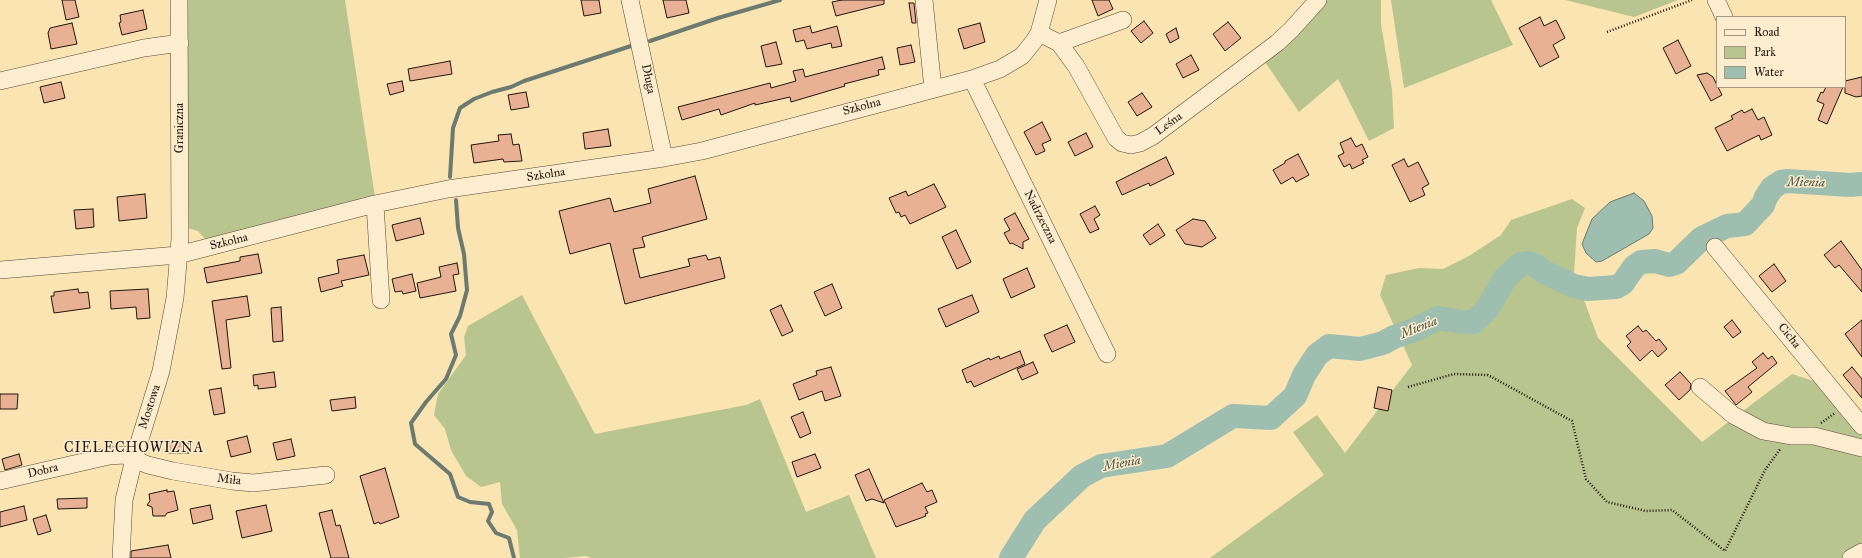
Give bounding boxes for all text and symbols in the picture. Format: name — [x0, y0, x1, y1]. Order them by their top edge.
legend — [1716, 16, 1846, 88]
text: Road — [1754, 25, 1780, 39]
text: Park — [1754, 45, 1776, 59]
street label: Długa — [638, 63, 658, 95]
text: Water — [1754, 65, 1784, 79]
street label: Szkolna — [841, 95, 883, 119]
street label: Graniczna — [173, 103, 187, 153]
street label: Leśna — [1153, 109, 1185, 139]
street label: Szkolna — [526, 165, 566, 185]
water label: Mienia — [1787, 175, 1825, 191]
street label: Nadrzeczna — [1020, 188, 1060, 246]
street label: Szkolna — [208, 230, 250, 254]
water label: Mienia — [1398, 314, 1440, 342]
street label: Cicha — [1775, 320, 1803, 352]
street label: Mostowa — [136, 383, 164, 431]
district label: CIELECHOWIZNA — [64, 441, 204, 457]
water label: Mienia — [1102, 453, 1142, 475]
street label: Dobra — [26, 461, 60, 481]
street label: Miła — [216, 471, 242, 489]

